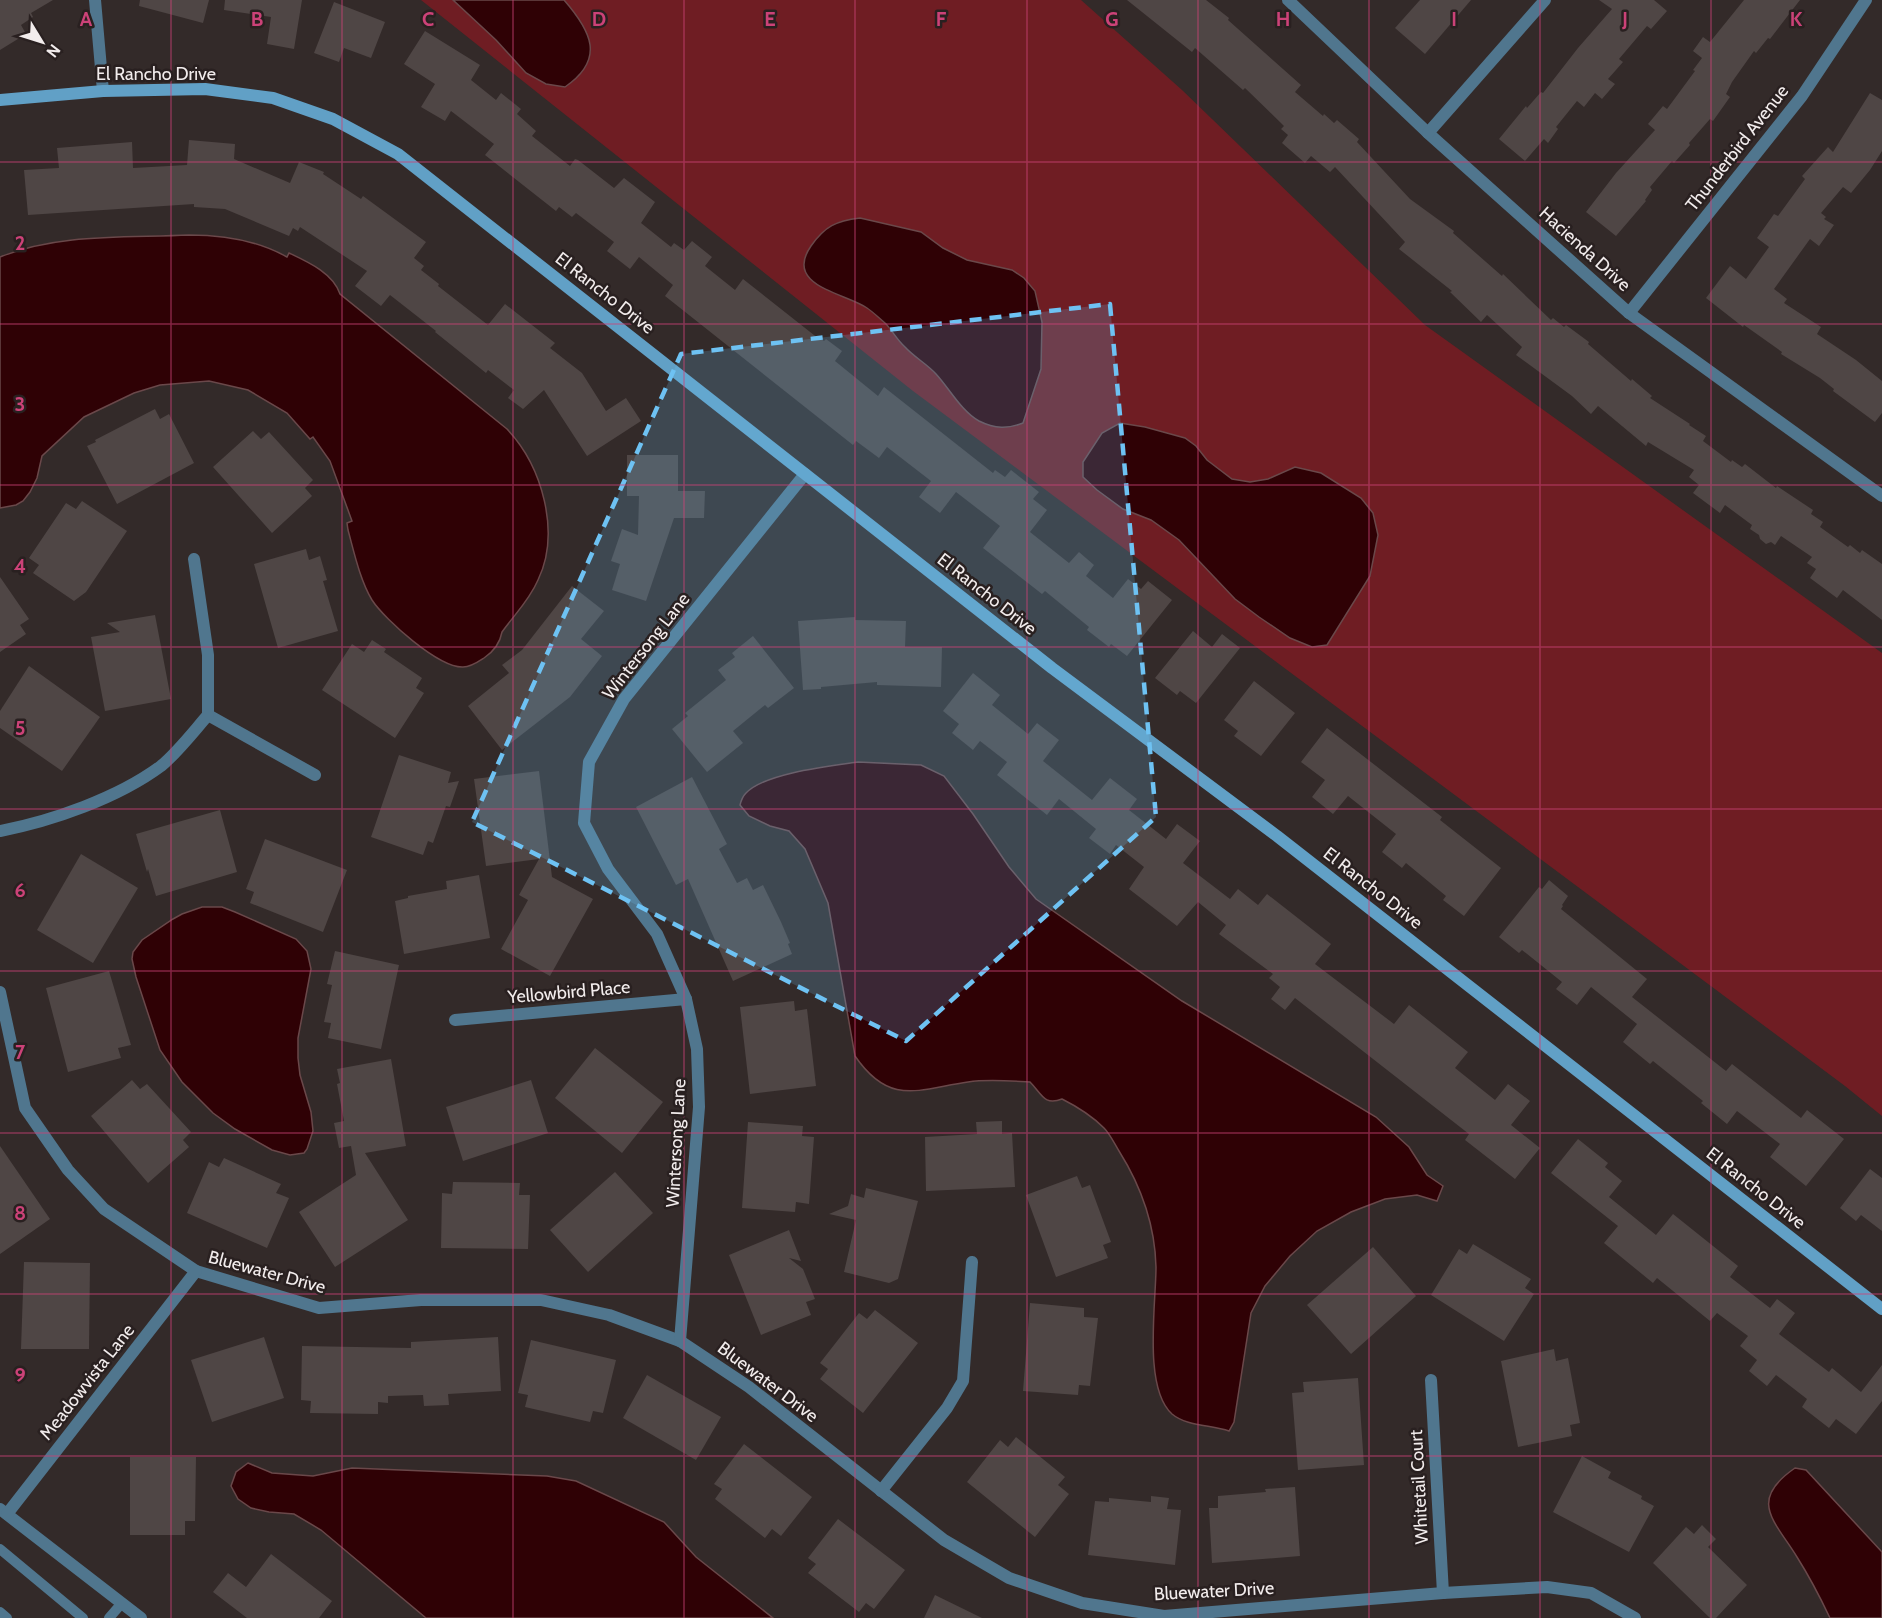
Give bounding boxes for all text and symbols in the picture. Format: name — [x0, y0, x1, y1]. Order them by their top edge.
text: A — [80, 7, 93, 31]
text: B — [251, 7, 263, 31]
text: C — [422, 7, 434, 31]
text: D — [592, 7, 606, 31]
text: E — [764, 7, 776, 31]
text: F — [936, 7, 947, 31]
text: G — [1105, 7, 1119, 31]
text: H — [1276, 7, 1290, 31]
text: I — [1451, 7, 1457, 31]
text: J — [1621, 7, 1628, 31]
text: K — [1790, 7, 1803, 31]
north arrow — [12, 12, 72, 72]
text: N — [42, 41, 64, 61]
street label: El Rancho Drive — [96, 63, 216, 85]
street label: Thunderbird Avenue — [1681, 81, 1793, 215]
street label: Hacienda Drive — [1535, 202, 1635, 296]
text: 2 — [15, 231, 25, 255]
street label: El Rancho Drive — [551, 247, 659, 339]
text: 3 — [15, 392, 25, 416]
street label: El Rancho Drive — [933, 548, 1041, 640]
text: 4 — [14, 554, 26, 578]
street label: Wintersong Lane — [598, 588, 694, 704]
text: 5 — [15, 716, 25, 740]
street label: El Rancho Drive — [1319, 842, 1427, 934]
text: 6 — [14, 878, 26, 902]
street label: Yellowbird Place — [506, 976, 631, 1008]
text: 7 — [15, 1040, 26, 1064]
street label: Wintersong Lane — [662, 1078, 690, 1208]
street label: El Rancho Drive — [1702, 1142, 1810, 1234]
text: 8 — [14, 1201, 26, 1225]
street label: Bluewater Drive — [206, 1246, 328, 1298]
street label: Meadowvista Lane — [35, 1320, 139, 1444]
street label: Bluewater Drive — [713, 1337, 823, 1427]
text: 9 — [14, 1363, 26, 1387]
street label: Whitetail Court — [1405, 1429, 1433, 1545]
street label: Bluewater Drive — [1153, 1577, 1275, 1605]

